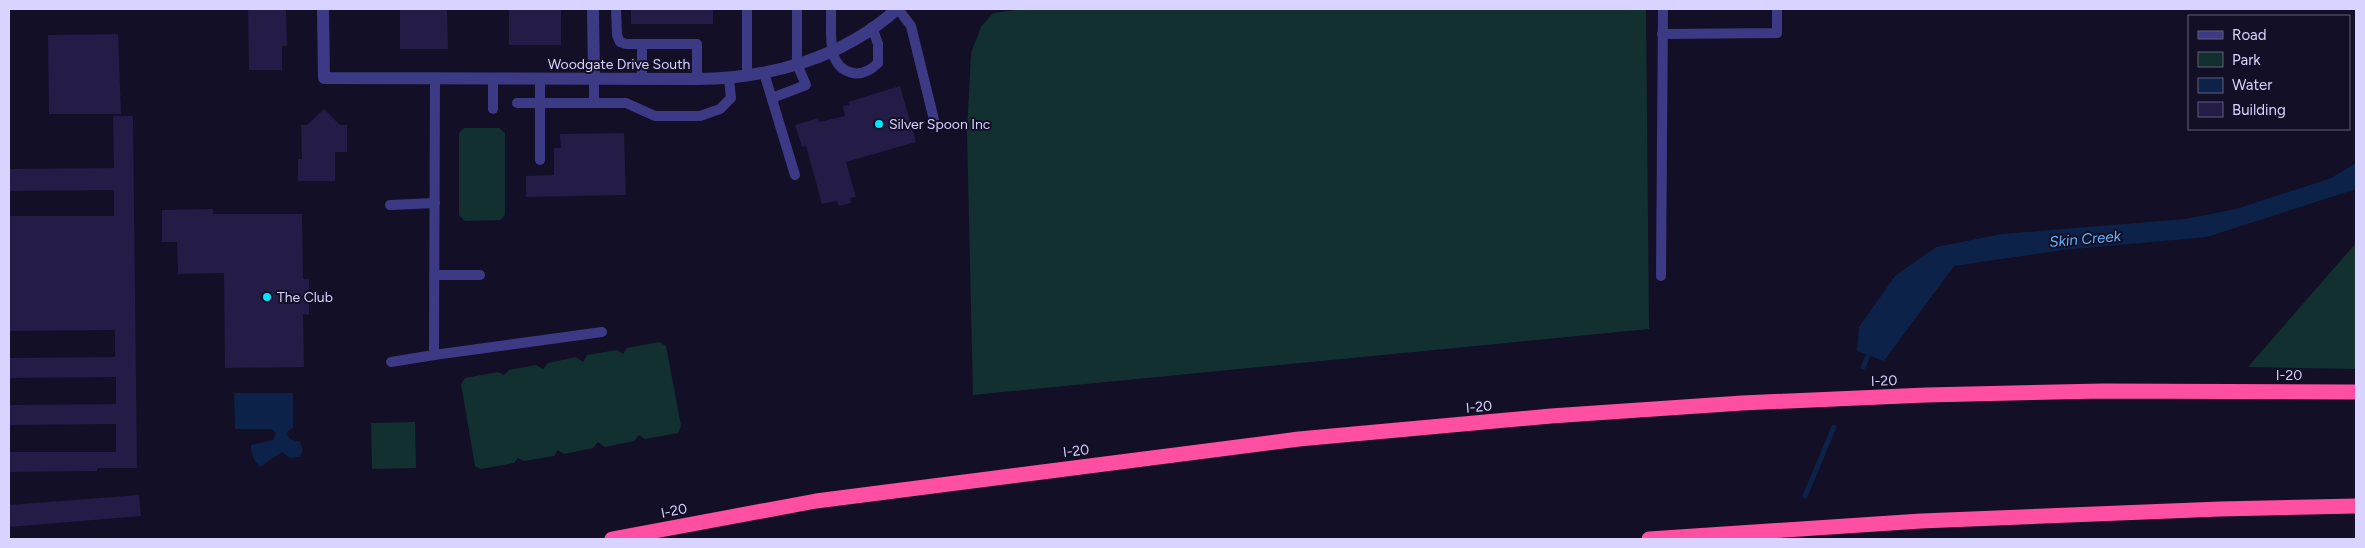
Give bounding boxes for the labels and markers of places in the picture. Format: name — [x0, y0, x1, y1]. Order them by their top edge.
place label: Silver Spoon Inc — [889, 116, 991, 133]
marker: Silver Spoon Inc — [873, 118, 885, 130]
place label: The Club — [277, 289, 333, 306]
marker: The Club — [261, 291, 273, 303]

